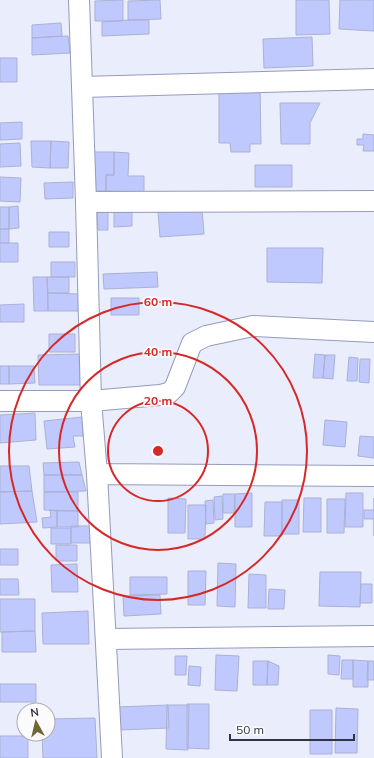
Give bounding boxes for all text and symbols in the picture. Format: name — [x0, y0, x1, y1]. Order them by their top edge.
text: 60 m — [144, 294, 172, 309]
text: 40 m — [144, 344, 172, 359]
text: 20 m — [144, 393, 172, 408]
centre of rings — [151, 444, 165, 458]
north arrow — [16, 702, 56, 742]
text: N — [30, 705, 40, 720]
scale bar — [230, 716, 354, 742]
text: 50 m — [236, 722, 264, 737]

